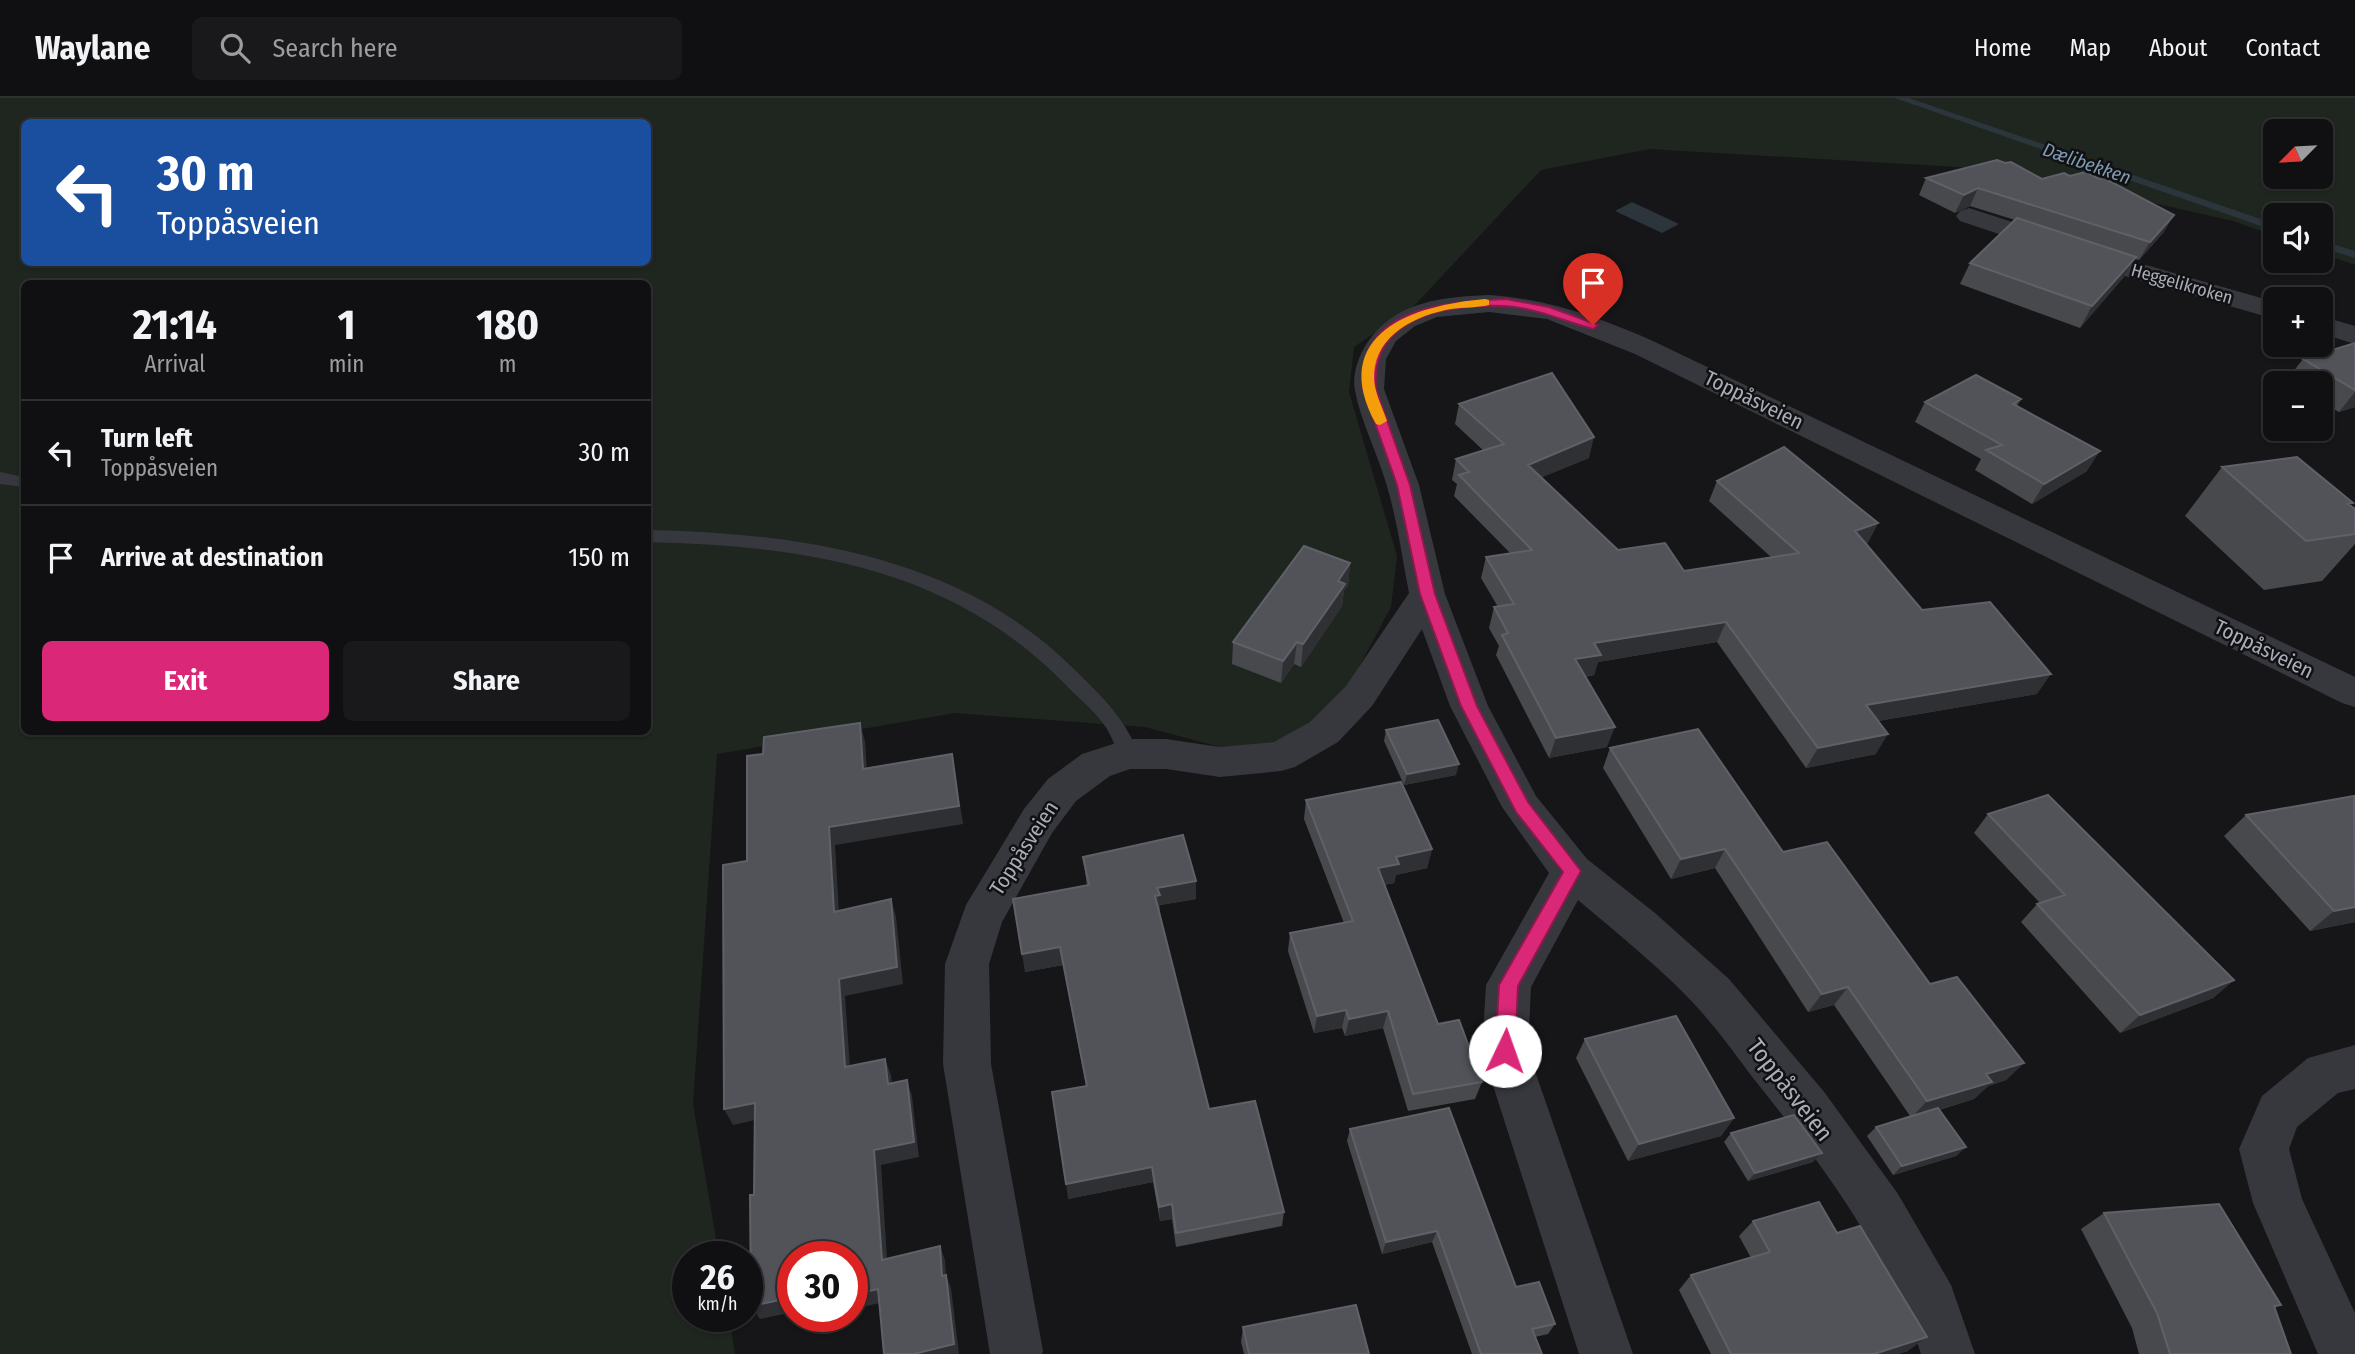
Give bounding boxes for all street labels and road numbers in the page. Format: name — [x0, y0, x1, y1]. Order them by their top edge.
street label: Heggelikroken — [2129, 259, 2235, 309]
street label: Toppåsveien — [1700, 365, 1808, 435]
street label: Toppåsveien — [2210, 614, 2318, 684]
street label: Toppåsveien — [984, 796, 1064, 900]
street label: Toppåsveien — [1741, 1033, 1839, 1147]

